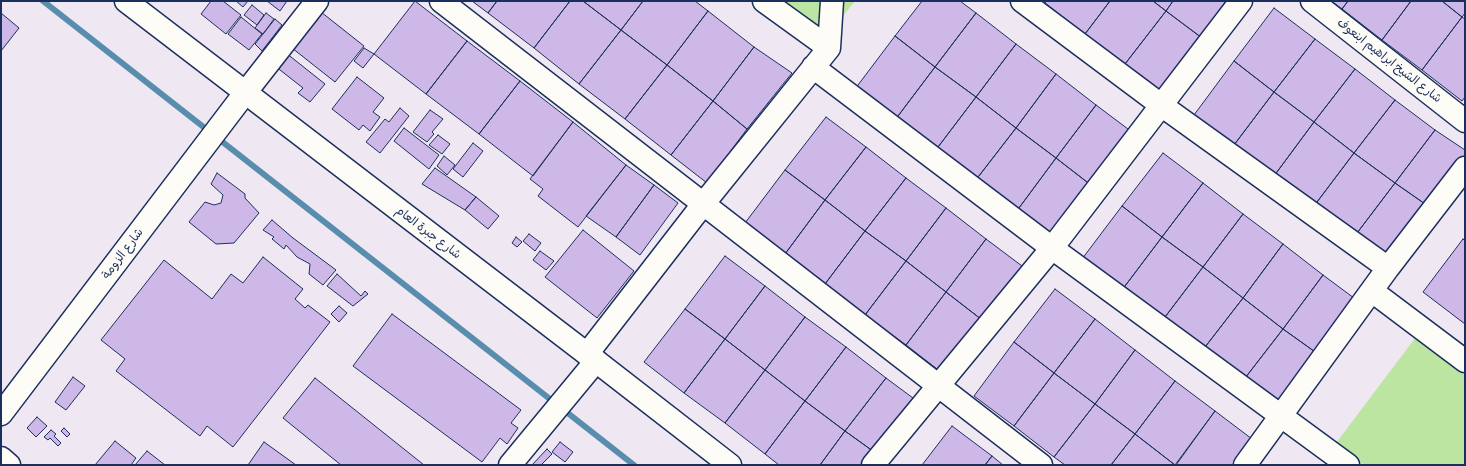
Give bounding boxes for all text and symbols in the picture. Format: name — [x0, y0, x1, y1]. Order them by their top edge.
street label: شارع الشيخ ابراهيم ابنعوف — [1334, 16, 1444, 106]
street label: شارع جبرة العام — [392, 204, 464, 262]
street label: شارع الزومة — [99, 226, 147, 282]

